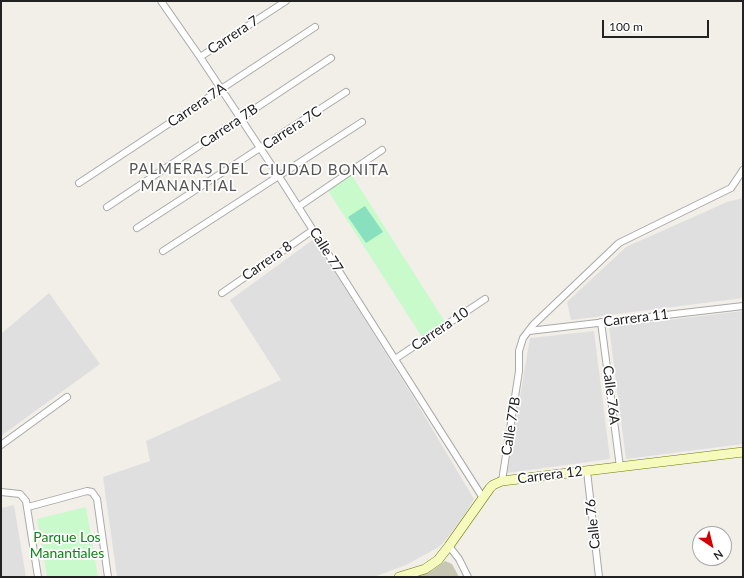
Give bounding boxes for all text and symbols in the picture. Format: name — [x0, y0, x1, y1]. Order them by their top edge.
street label: Carrera 7 — [204, 12, 262, 58]
scale bar — [604, 12, 711, 38]
text: 100 m — [609, 19, 643, 34]
street label: Carrera 7A — [165, 79, 229, 131]
street label: Carrera 7B — [197, 100, 261, 152]
street label: Carrera 7C — [259, 103, 325, 153]
district label: PALMERAS DEL MANANTIAL — [129, 160, 249, 195]
district label: CIUDAD BONITA — [259, 161, 389, 179]
street label: Calle 77 — [306, 224, 346, 276]
street label: Carrera 8 — [239, 238, 295, 284]
street label: Carrera 10 — [408, 304, 472, 354]
street label: Carrera 11 — [603, 306, 669, 330]
street label: Calle 76A — [599, 364, 623, 426]
street label: Calle 77B — [498, 395, 524, 457]
street label: Carrera 12 — [517, 463, 583, 487]
street label: Calle 76 — [582, 498, 604, 550]
north arrow — [692, 526, 732, 566]
park label: Parque Los Manantiales — [30, 529, 104, 562]
text: N — [711, 548, 726, 563]

